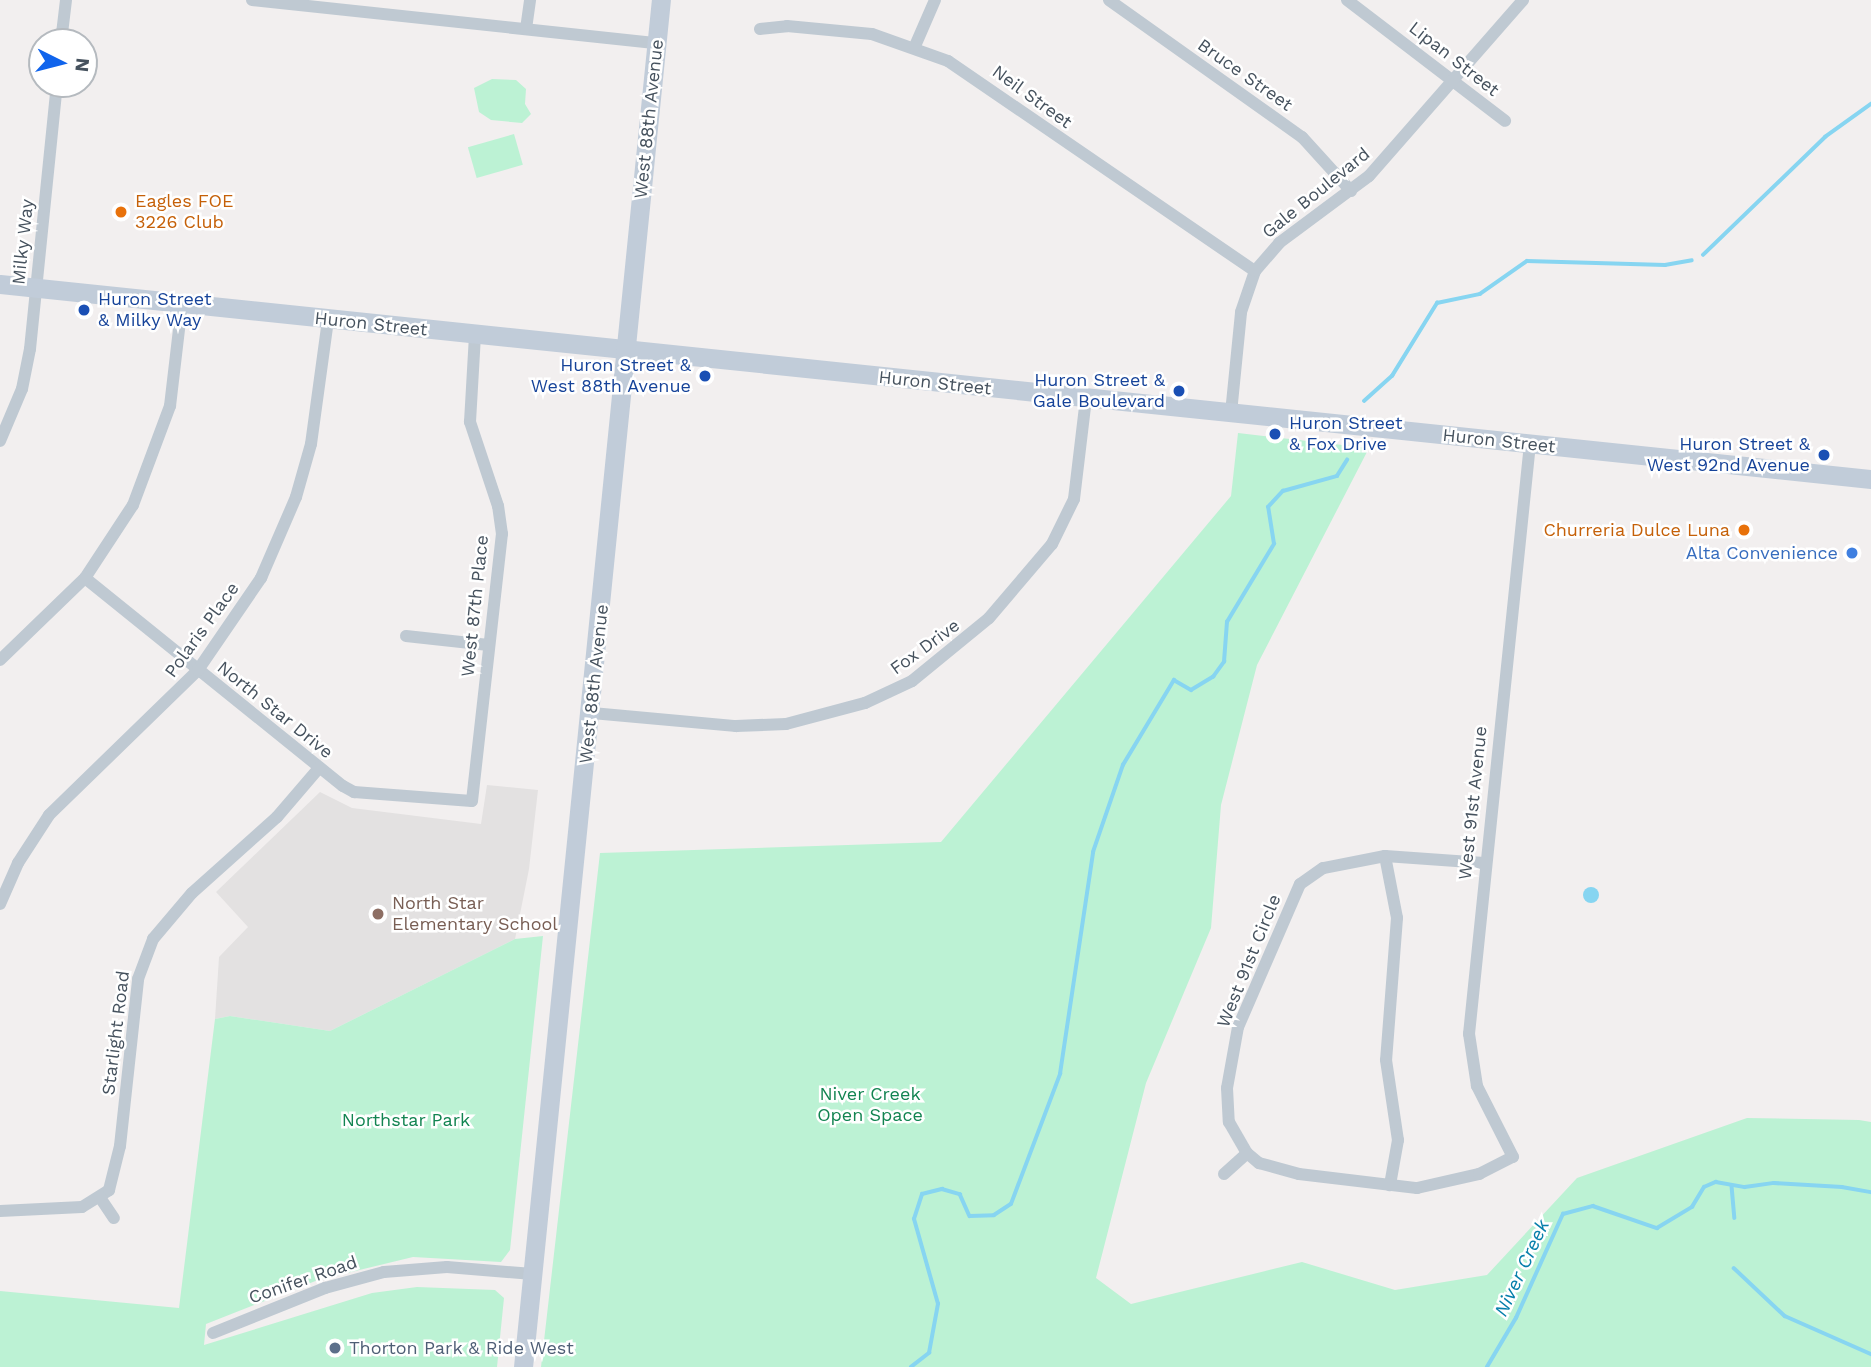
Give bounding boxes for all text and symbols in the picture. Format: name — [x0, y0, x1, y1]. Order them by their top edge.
street label: Lipan Street — [1405, 17, 1503, 101]
north arrow — [28, 28, 98, 98]
street label: Bruce Street — [1193, 34, 1297, 116]
street label: West 88th Avenue — [630, 38, 668, 200]
text: N — [70, 57, 95, 73]
street label: Neil Street — [988, 61, 1076, 133]
street label: Gale Boulevard — [1258, 143, 1374, 243]
place label: Eagles FOE 3226 Club — [135, 191, 233, 234]
street label: Milky Way — [8, 198, 38, 286]
marker: Eagles FOE 3226 Club — [113, 204, 129, 220]
place label: Huron Street & Milky Way — [98, 289, 211, 332]
marker: Huron Street & Milky Way — [76, 302, 92, 318]
street label: Huron Street — [313, 307, 429, 341]
place label: Huron Street & West 88th Avenue — [530, 355, 691, 398]
street label: Huron Street — [877, 366, 993, 400]
marker: Huron Street & West 88th Avenue — [697, 368, 713, 384]
place label: Huron Street & Gale Boulevard — [1033, 370, 1165, 412]
marker: Huron Street & Gale Boulevard — [1171, 383, 1187, 399]
place label: Huron Street & Fox Drive — [1289, 413, 1402, 456]
street label: Huron Street — [1441, 424, 1557, 458]
marker: Huron Street & Fox Drive — [1267, 426, 1283, 442]
place label: Huron Street & West 92nd Avenue — [1646, 434, 1810, 476]
marker: Huron Street & West 92nd Avenue — [1816, 447, 1832, 463]
place label: Churreria Dulce Luna — [1543, 519, 1730, 541]
marker: Churreria Dulce Luna — [1736, 522, 1752, 538]
street label: West 87th Place — [457, 534, 493, 678]
place label: Alta Convenience — [1685, 542, 1838, 564]
marker: Alta Convenience — [1844, 545, 1860, 561]
street label: Polaris Place — [160, 578, 244, 682]
street label: West 88th Avenue — [575, 603, 613, 765]
street label: Fox Drive — [886, 614, 964, 680]
street label: North Star Drive — [213, 657, 337, 763]
street label: West 91st Avenue — [1454, 725, 1492, 881]
street label: West 91st Circle — [1212, 891, 1286, 1031]
place label: North Star Elementary School — [392, 893, 558, 936]
marker: North Star Elementary School — [370, 906, 386, 922]
street label: Starlight Road — [98, 970, 134, 1096]
park label: Niver Creek Open Space — [817, 1084, 923, 1126]
park label: Northstar Park — [342, 1109, 470, 1131]
water label: Niver Creek — [1490, 1216, 1554, 1320]
street label: Conifer Road — [246, 1251, 360, 1309]
place label: Thorton Park & Ride West — [349, 1337, 575, 1359]
marker: Thorton Park & Ride West — [327, 1340, 343, 1356]

